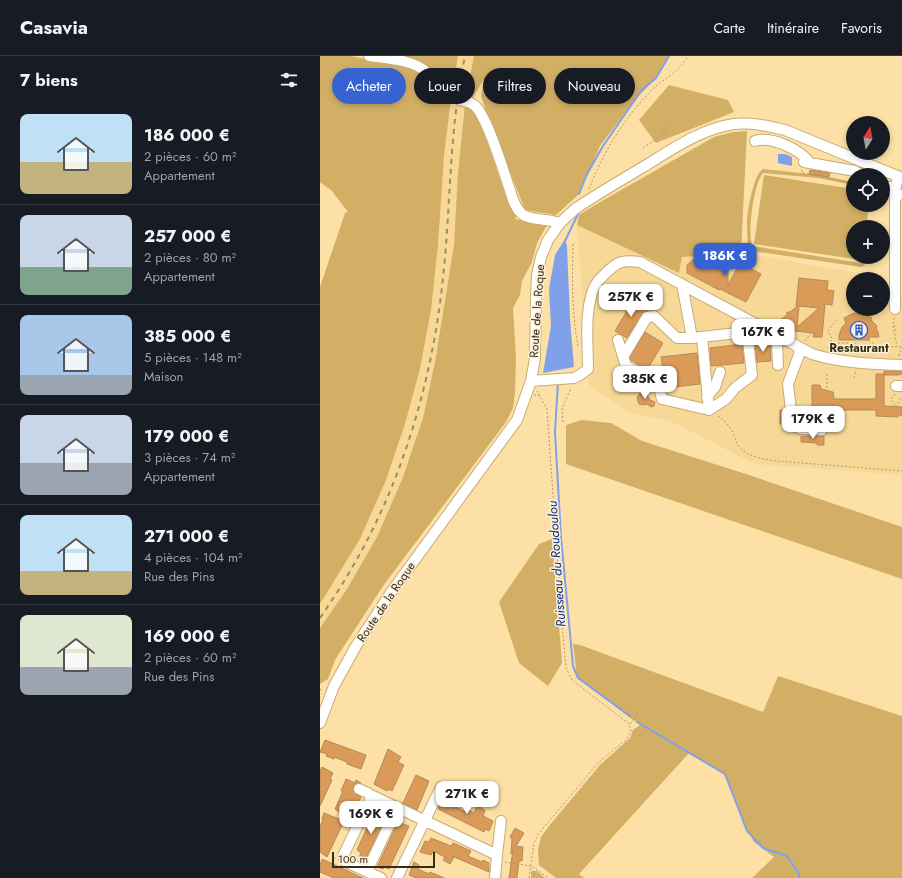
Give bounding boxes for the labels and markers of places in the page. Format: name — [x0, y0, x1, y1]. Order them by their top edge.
pin: 186K € — [692, 243, 758, 277]
pin: 257K € — [598, 284, 664, 318]
pin: 167K € — [730, 319, 796, 353]
building icon: Restaurant — [849, 320, 869, 340]
place label: Restaurant — [829, 339, 889, 357]
pin: 385K € — [612, 366, 678, 400]
pin: 179K € — [780, 406, 846, 440]
pin: 271K € — [434, 781, 500, 815]
pin: 169K € — [338, 801, 404, 835]

